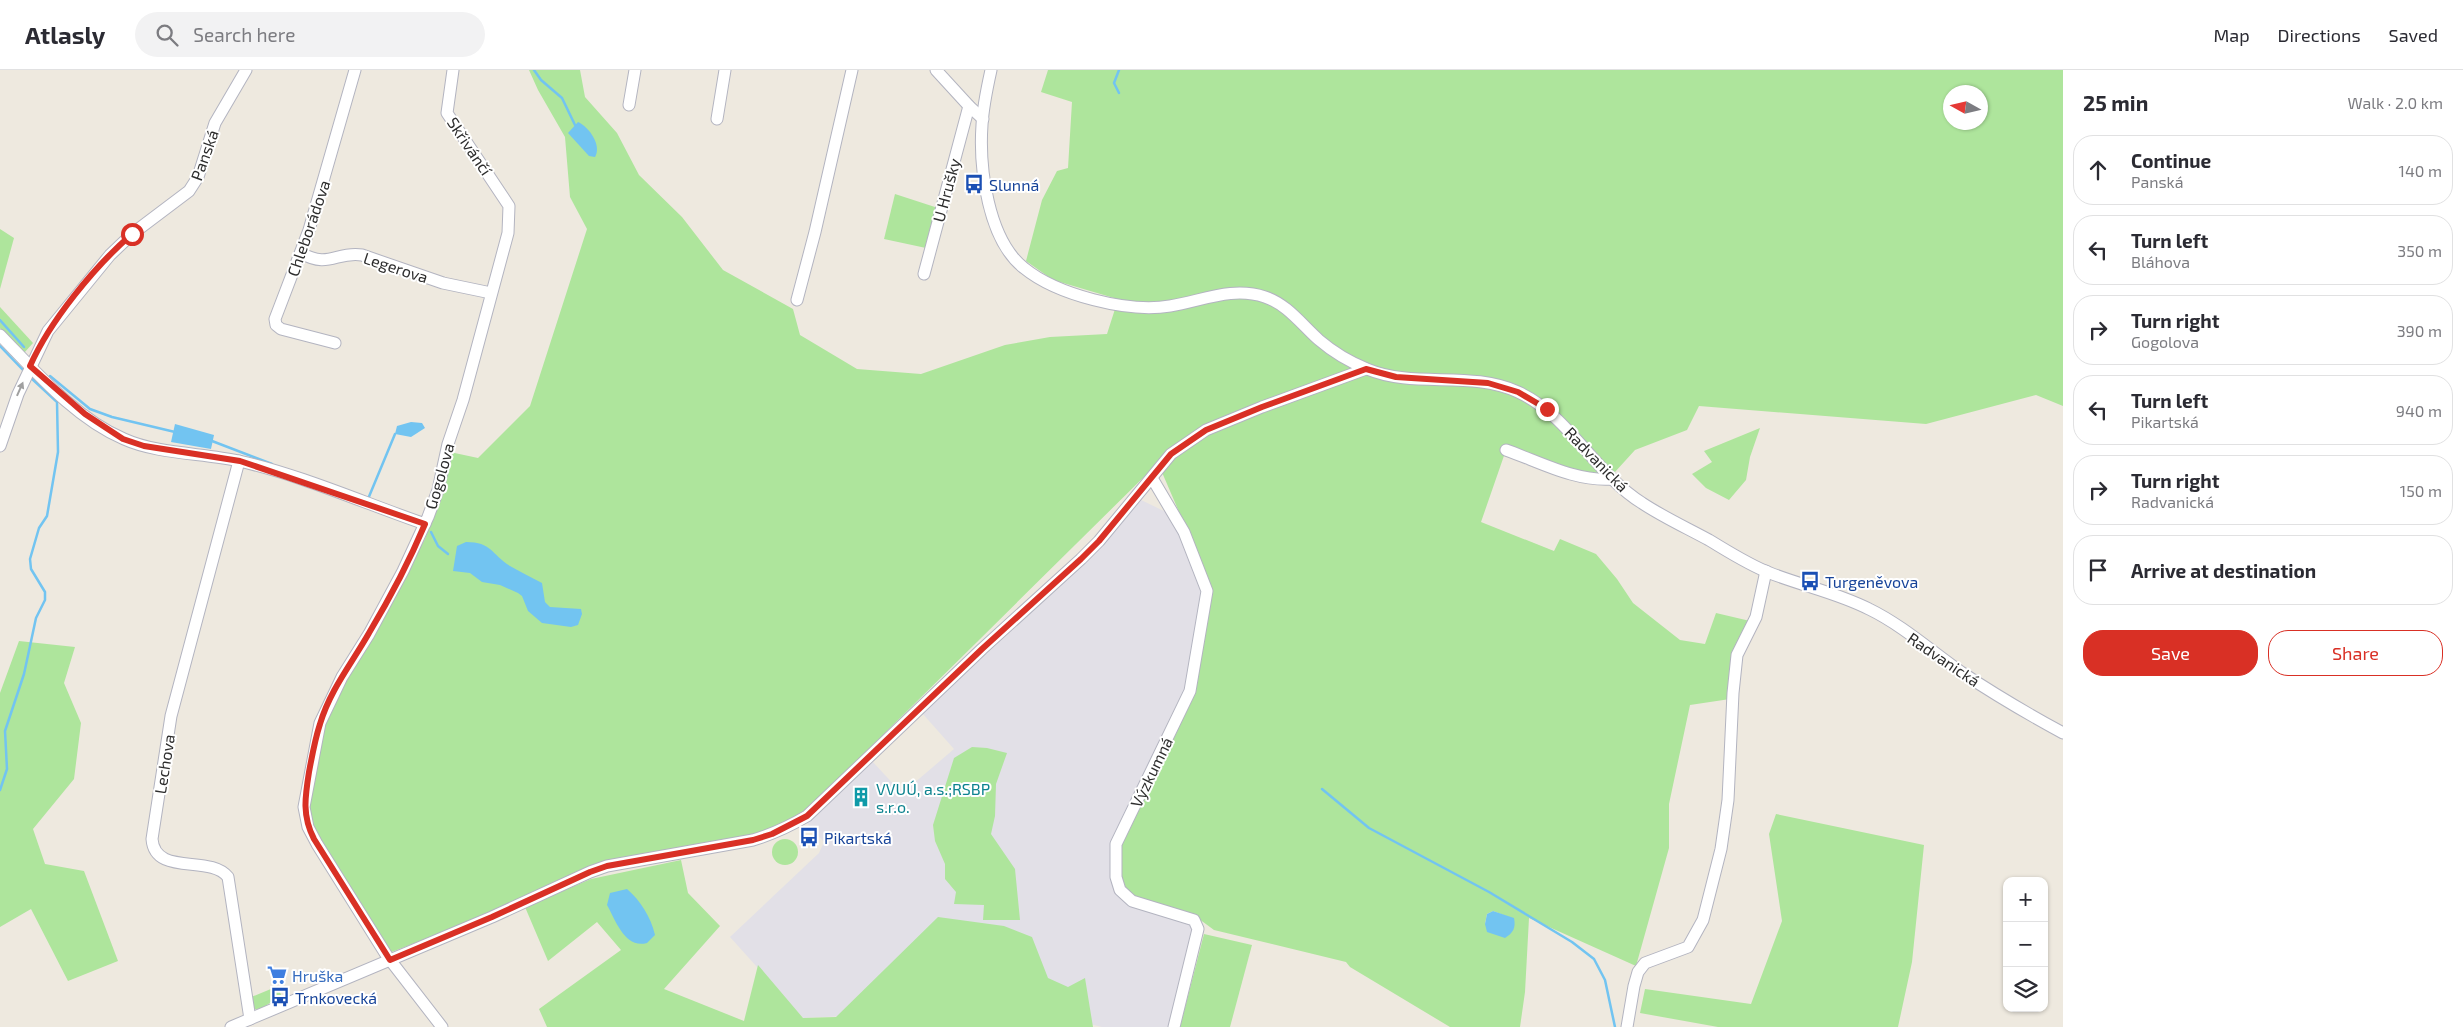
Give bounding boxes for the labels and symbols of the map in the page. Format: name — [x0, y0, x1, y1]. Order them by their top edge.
north arrow — [1943, 85, 1988, 130]
street label: Skřivánčí — [444, 113, 497, 179]
street label: Panská — [186, 127, 222, 183]
street label: U Hrušky — [928, 156, 964, 224]
bus stop icon: Slunná — [963, 173, 985, 195]
place label: Slunná — [989, 175, 1039, 194]
street label: Chleborádova — [283, 177, 333, 279]
route start — [121, 223, 144, 246]
street label: Legerova — [361, 248, 431, 286]
one-way arrow — [17, 382, 25, 396]
route end — [1536, 398, 1559, 421]
street label: Radvanická — [1561, 423, 1633, 495]
street label: Gogolova — [420, 441, 458, 511]
bus stop icon: Turgeněvova — [1799, 570, 1821, 592]
place label: Turgeněvova — [1825, 572, 1918, 591]
street label: Radvanická — [1904, 628, 1984, 690]
street label: Lechova — [150, 733, 178, 795]
street label: Výzkumná — [1126, 734, 1176, 810]
place label: VVUÚ, a.s.;RSBP s.r.o. — [876, 779, 990, 816]
building icon: VVUÚ, a.s.;RSBP s.r.o. — [850, 786, 872, 808]
bus stop icon: Pikartská — [798, 826, 820, 848]
place label: Pikartská — [824, 828, 892, 847]
supermarket icon: Hruška — [266, 964, 288, 986]
place label: Hruška — [292, 966, 343, 985]
bus stop icon: Trnkovecká — [269, 986, 291, 1008]
place label: Trnkovecká — [295, 988, 377, 1007]

